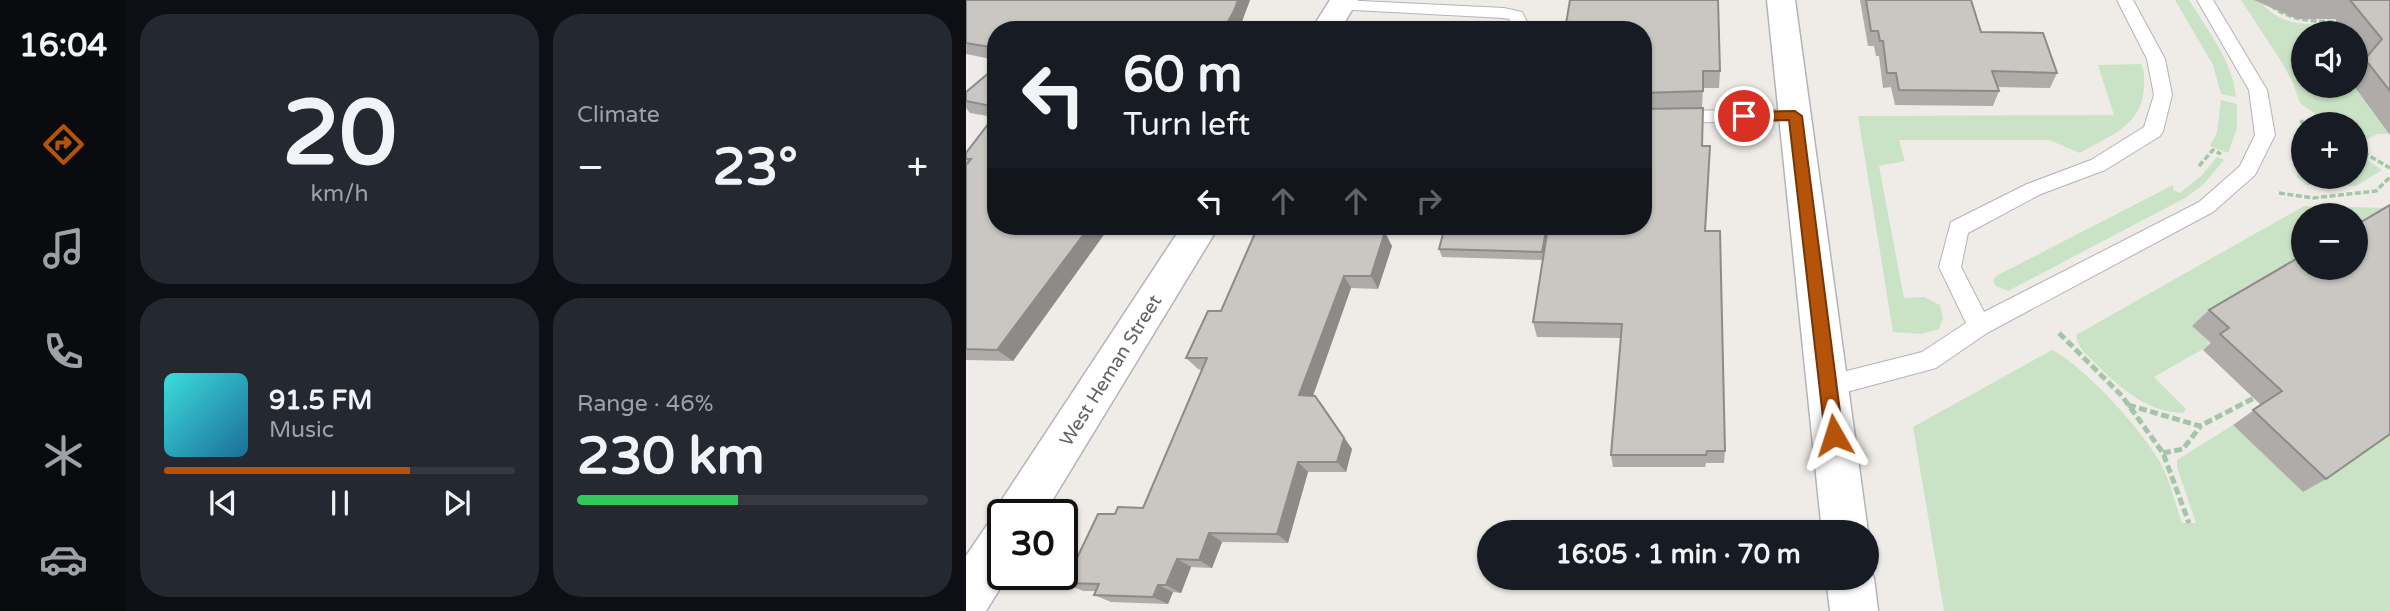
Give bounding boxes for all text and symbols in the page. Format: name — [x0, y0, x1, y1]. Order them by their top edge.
map controls — [2291, 21, 2368, 280]
button: sound — [2291, 21, 2368, 98]
text: 16:04 — [19, 27, 107, 65]
text: 60 m — [1123, 46, 1242, 105]
icon: left — [1008, 49, 1099, 140]
text: 20 — [282, 79, 397, 189]
pin — [1714, 86, 1774, 146]
icon: arrive — [1725, 97, 1763, 135]
text: Climate — [577, 101, 660, 129]
text: Turn left — [1123, 106, 1250, 144]
button: + — [2291, 112, 2368, 189]
icon: directions — [39, 120, 88, 169]
text: 23° — [713, 136, 798, 199]
text: − — [577, 145, 604, 191]
text: + — [907, 145, 928, 191]
text: km/h — [311, 180, 368, 208]
icon: left — [1191, 182, 1229, 220]
icon: ahead — [1264, 182, 1302, 220]
icon: ahead — [1337, 182, 1375, 220]
icon: right — [1410, 182, 1448, 220]
button: − — [2291, 203, 2368, 280]
icon: music — [39, 224, 88, 273]
street label: West Heman Street — [1055, 291, 1166, 450]
icon: phone — [39, 327, 88, 376]
text: 91.5 FM — [269, 385, 372, 416]
text: Range · 46% — [577, 390, 713, 418]
position arrow — [1797, 398, 1871, 472]
text: Music — [269, 416, 334, 444]
text: 230 km — [577, 425, 765, 488]
icon: climate — [39, 431, 88, 480]
icon: previous — [204, 484, 242, 522]
icon: pause — [321, 484, 359, 522]
icon: next — [438, 484, 476, 522]
speed limit sign: 30 — [987, 499, 1078, 590]
icon: car — [39, 535, 88, 584]
text: 16:05 · 1 min · 70 m — [1555, 539, 1801, 570]

